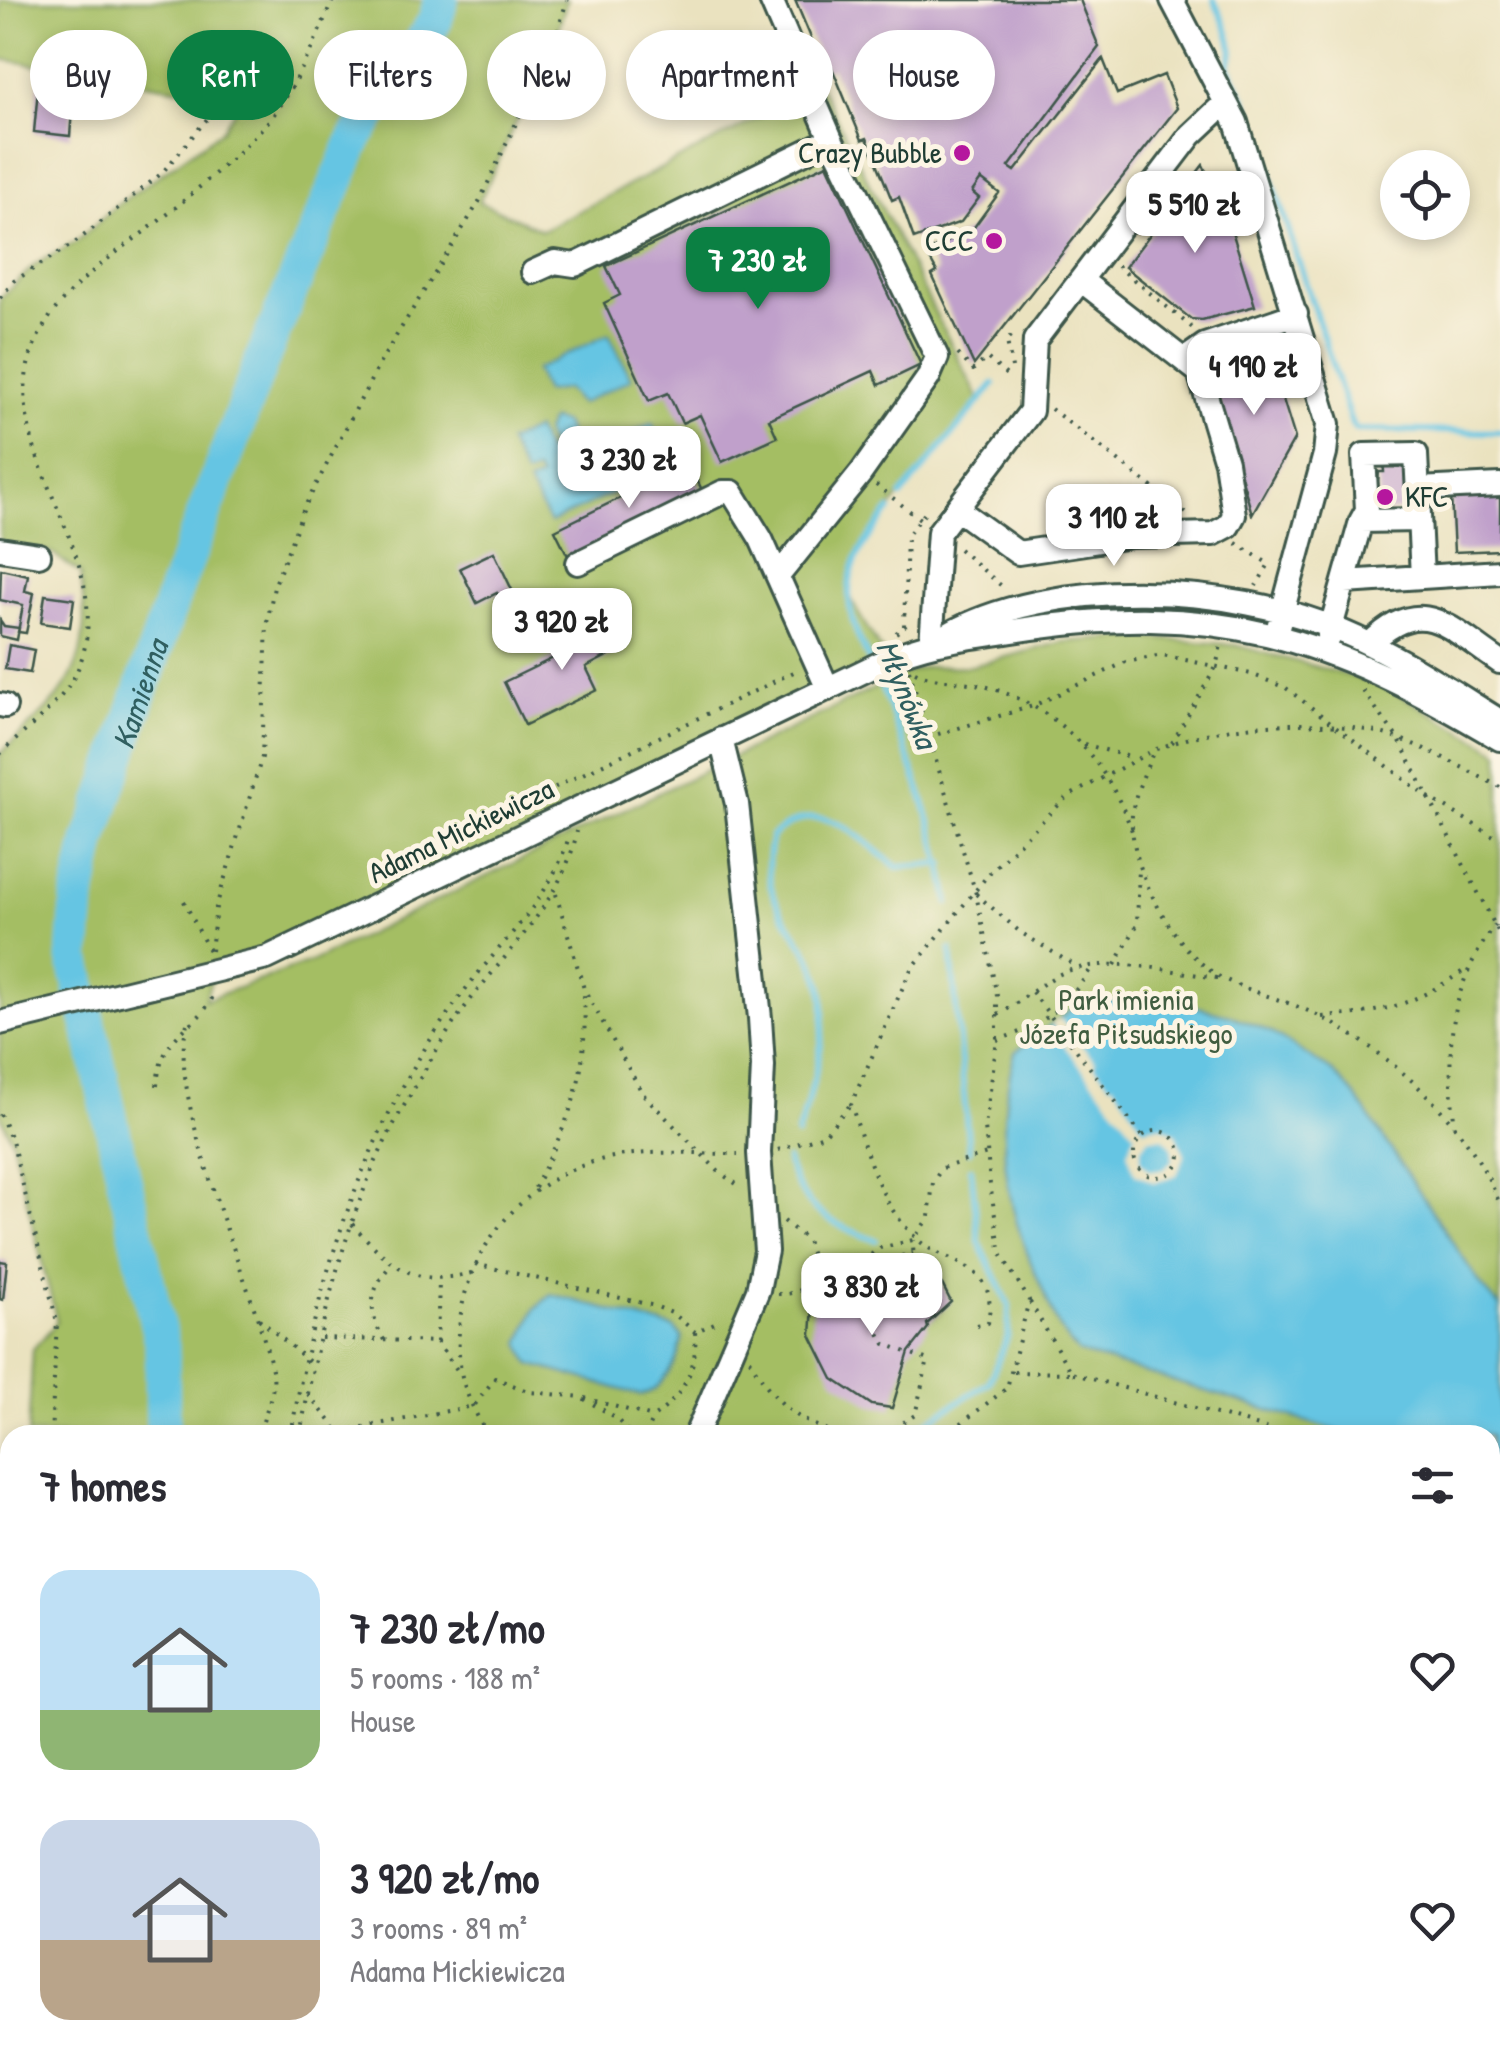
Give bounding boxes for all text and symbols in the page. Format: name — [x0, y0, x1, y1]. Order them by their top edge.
chip: Buy — [30, 30, 147, 120]
chip: Rent — [167, 30, 294, 120]
chip: Filters — [314, 30, 467, 120]
chip: New — [487, 30, 606, 120]
chip: Apartment — [626, 30, 833, 120]
chip: House — [853, 30, 995, 120]
place label: Crazy Bubble — [798, 132, 942, 172]
marker: Crazy Bubble — [951, 142, 973, 164]
map controls — [1380, 150, 1470, 240]
button: locate — [1380, 150, 1470, 240]
pin: 5 510 zł — [1092, 171, 1298, 256]
text: 5 510 zł — [1148, 182, 1242, 225]
place label: CCC — [925, 220, 974, 260]
pin: 7 230 zł — [655, 227, 861, 312]
marker: CCC — [983, 230, 1005, 252]
text: 7 230 zł — [708, 238, 808, 281]
pin: 4 190 zł — [1151, 333, 1357, 418]
text: 4 190 zł — [1209, 344, 1299, 387]
pin: 3 230 zł — [526, 426, 732, 511]
text: 3 230 zł — [580, 437, 678, 480]
place label: KFC — [1405, 476, 1448, 516]
pin: 3 110 zł — [1011, 484, 1217, 569]
marker: KFC — [1374, 486, 1396, 508]
text: 3 110 zł — [1068, 495, 1160, 538]
pin: 3 920 zł — [459, 588, 665, 673]
text: 3 920 zł — [514, 599, 610, 642]
water label: Kamienna — [101, 631, 179, 754]
water label: Młynówka — [866, 633, 950, 757]
street label: Adama Mickiewicza — [361, 768, 560, 892]
park label: Park imienia Józefa Piłsudskiego — [1019, 979, 1233, 1053]
pin: 3 830 zł — [769, 1253, 975, 1338]
text: 3 830 zł — [823, 1264, 921, 1307]
text: 7 homes — [40, 1457, 166, 1514]
icon: filters — [1405, 1458, 1460, 1513]
text: 7 230 zł/mo — [350, 1599, 545, 1656]
icon: home — [120, 1610, 240, 1730]
icon: heart — [1405, 1643, 1460, 1698]
text: 5 rooms · 188 m² — [350, 1656, 540, 1699]
text: House — [350, 1699, 416, 1742]
text: 3 920 zł/mo — [350, 1849, 539, 1906]
icon: home — [120, 1860, 240, 1980]
icon: heart — [1405, 1893, 1460, 1948]
text: 3 rooms · 89 m² — [350, 1906, 527, 1949]
text: Adama Mickiewicza — [350, 1949, 565, 1992]

